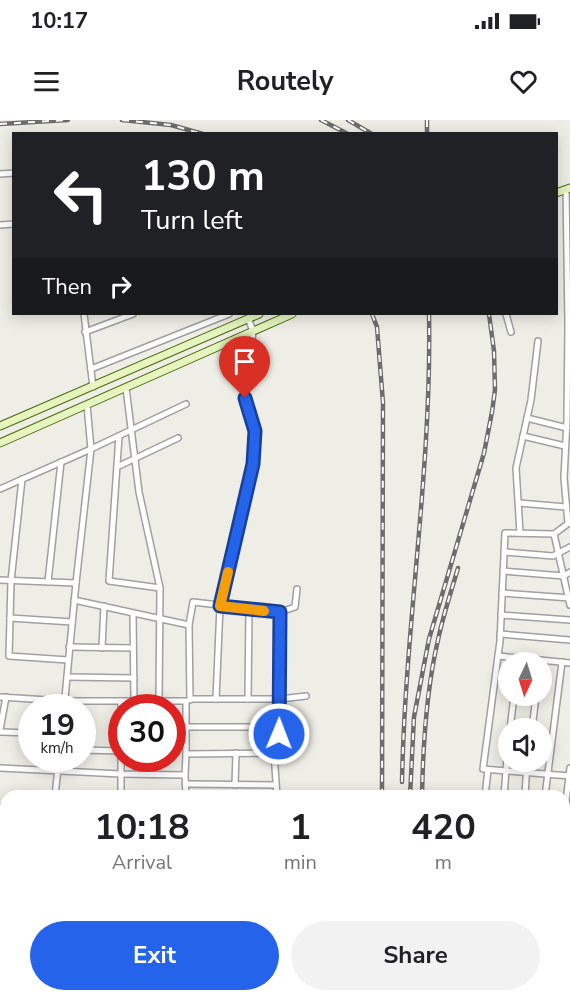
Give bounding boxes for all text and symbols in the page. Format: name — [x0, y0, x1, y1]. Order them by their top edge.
text: 10:17 — [30, 6, 88, 36]
text: Routely — [237, 63, 333, 100]
icon: menu — [30, 65, 63, 98]
icon: heart — [507, 65, 540, 98]
text: 130 m — [141, 148, 265, 205]
icon: left — [42, 156, 120, 234]
text: Turn left — [141, 202, 242, 239]
icon: right — [104, 270, 137, 303]
text: Then — [42, 272, 92, 302]
pin — [219, 336, 270, 398]
icon: arrive — [228, 345, 261, 378]
north arrow — [498, 652, 552, 706]
map controls — [498, 652, 552, 772]
speed limit sign: 30 — [108, 694, 186, 772]
position arrow — [247, 702, 311, 766]
text: 19 — [39, 705, 75, 746]
button: sound — [498, 718, 552, 772]
text: km/h — [40, 738, 74, 758]
text: 10:18 — [94, 803, 190, 852]
text: 1 — [289, 803, 311, 852]
text: 420 — [411, 803, 476, 852]
text: Arrival — [112, 849, 172, 876]
text: min — [284, 849, 317, 876]
text: m — [435, 849, 452, 876]
button: Exit — [30, 921, 279, 990]
button: Share — [291, 921, 540, 990]

